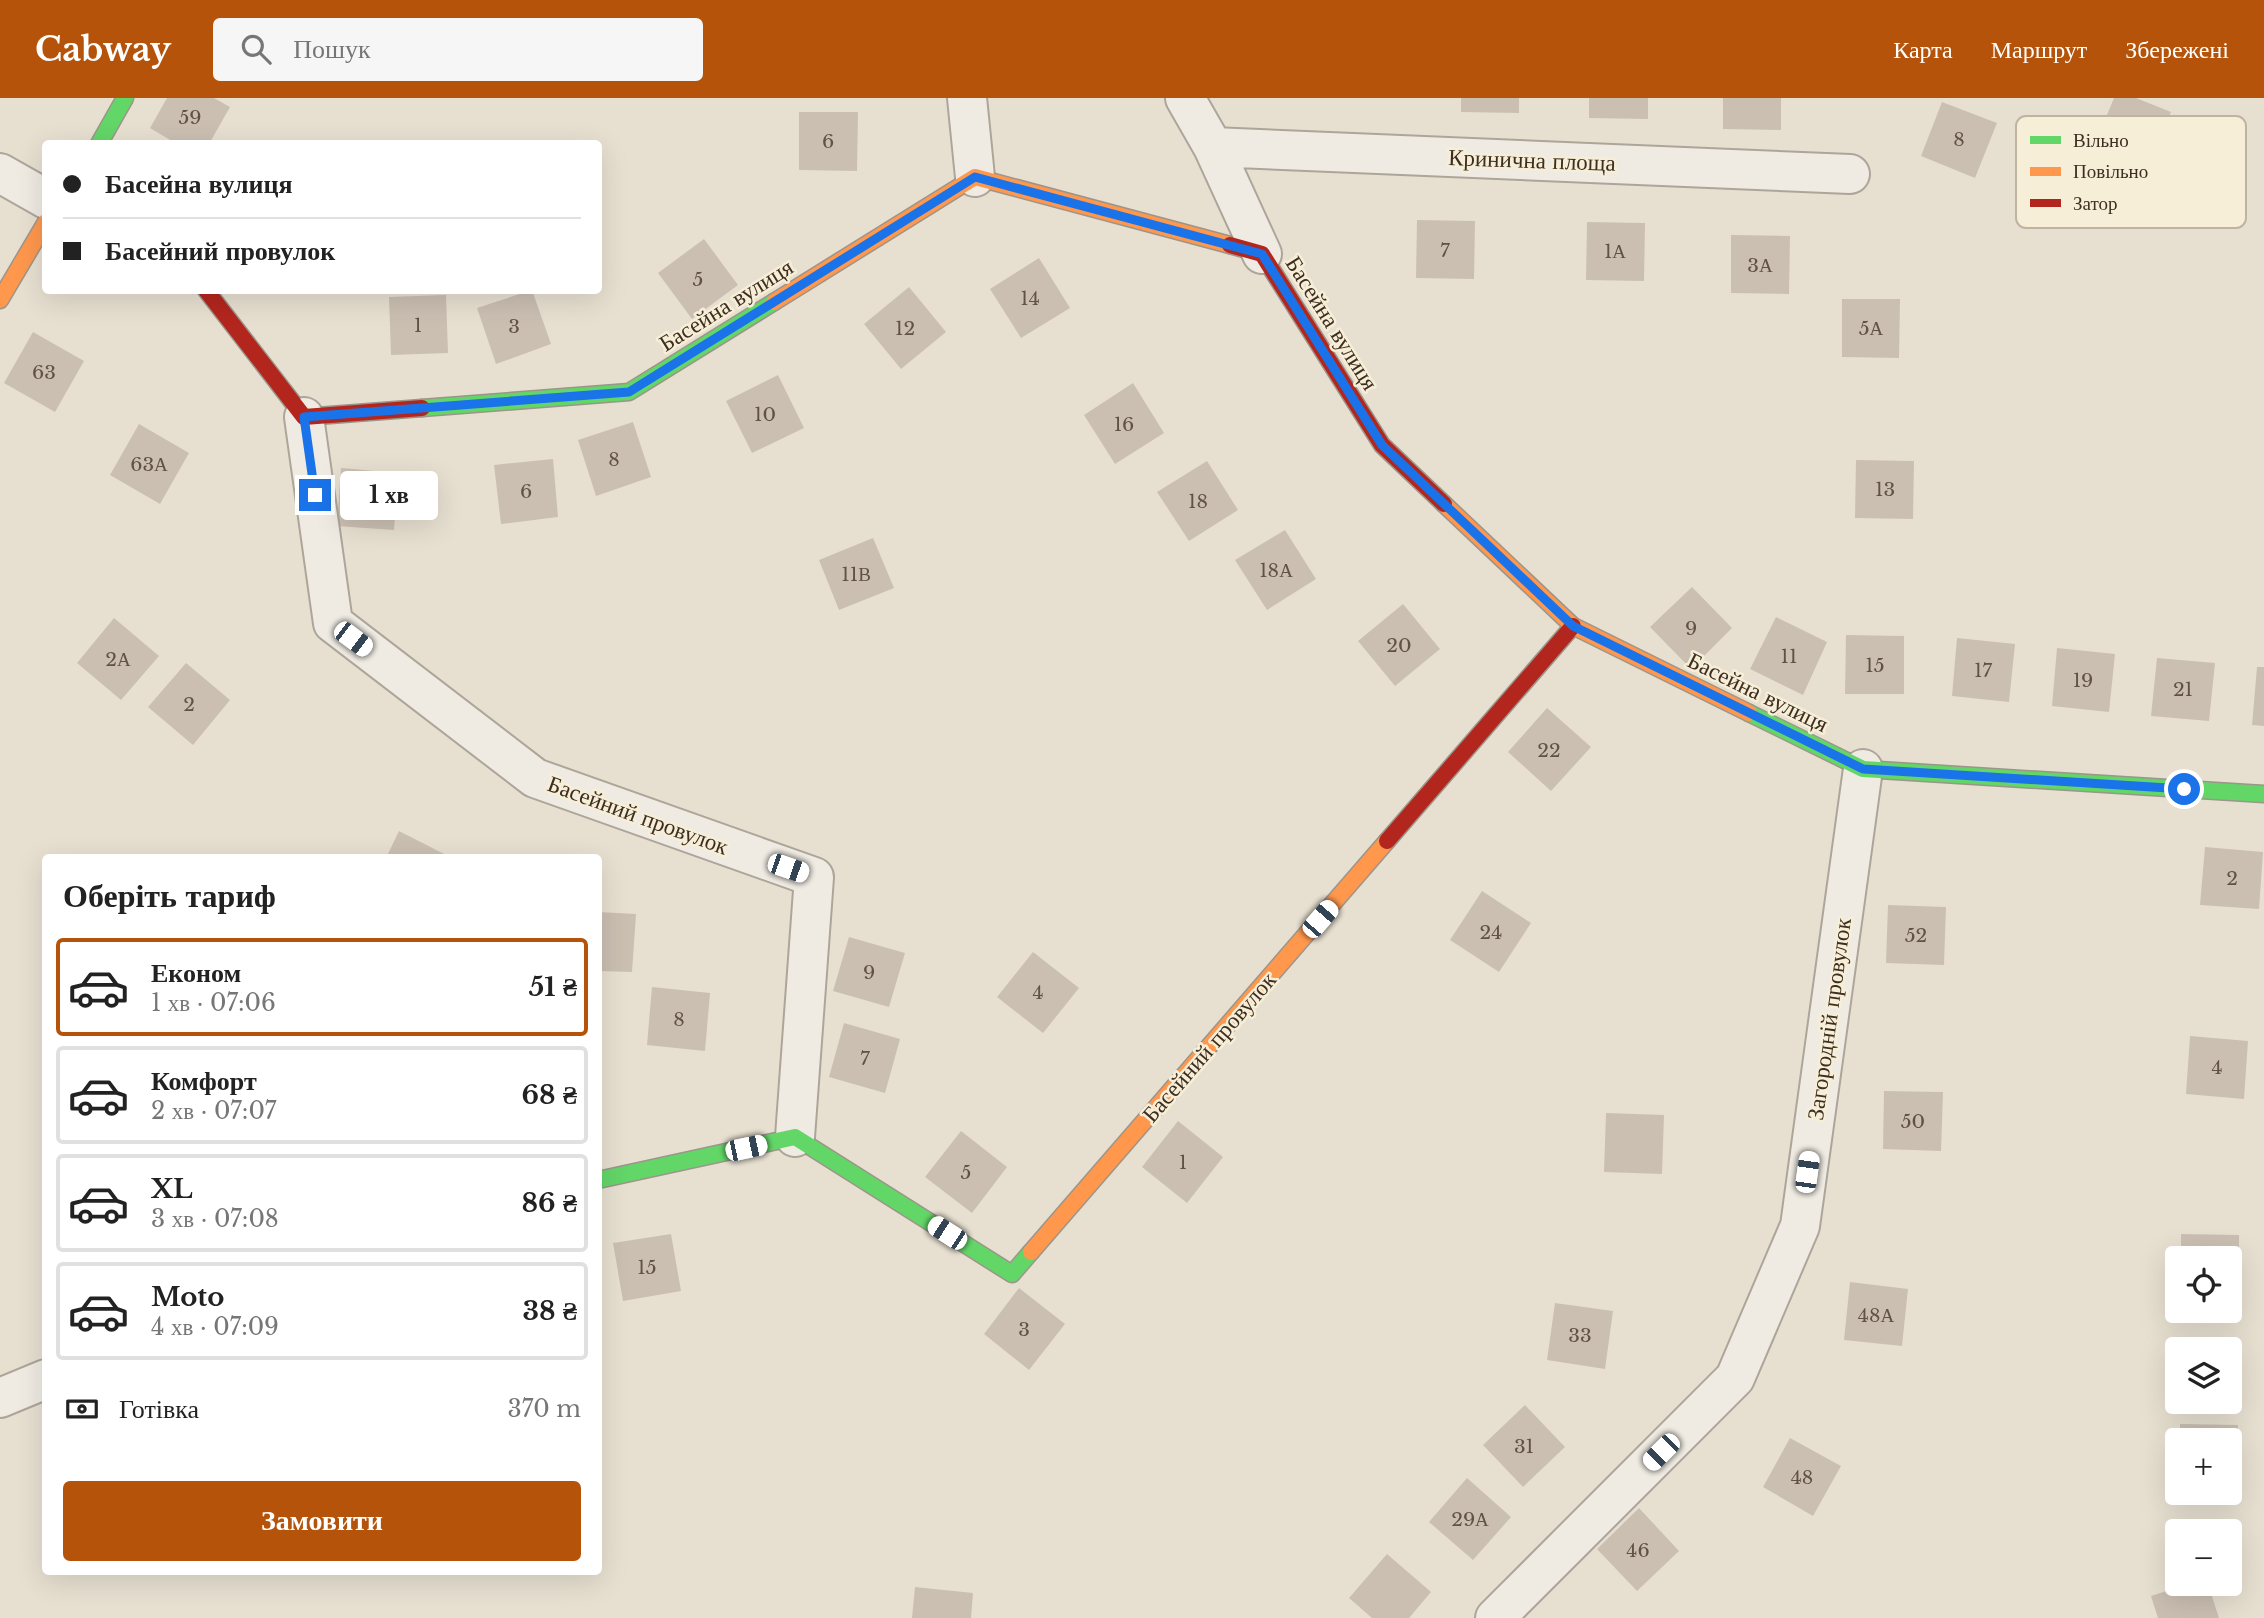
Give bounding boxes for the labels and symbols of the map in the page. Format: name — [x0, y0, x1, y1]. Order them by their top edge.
house number: 59 — [178, 106, 202, 129]
legend — [2016, 116, 2246, 228]
house number: 8 — [1953, 128, 1965, 151]
text: Вільно — [2073, 129, 2129, 152]
house number: 6 — [822, 130, 834, 153]
street label: Кринична площа — [1448, 143, 1616, 177]
text: Повільно — [2073, 160, 2148, 183]
text: Затор — [2073, 192, 2118, 215]
house number: 7 — [1440, 239, 1450, 262]
house number: 1А — [1604, 240, 1626, 263]
street label: Басейна вулиця — [1280, 251, 1385, 396]
street label: Басейна вулиця — [654, 252, 799, 357]
house number: 3А — [1747, 254, 1773, 277]
house number: 5 — [693, 268, 703, 291]
house number: 14 — [1020, 287, 1040, 310]
house number: 1 — [414, 314, 422, 337]
house number: 3 — [508, 315, 520, 338]
house number: 12 — [895, 317, 915, 340]
house number: 5А — [1859, 317, 1884, 340]
house number: 63 — [32, 361, 56, 384]
house number: 10 — [754, 403, 776, 426]
house number: 16 — [1114, 413, 1134, 436]
house number: 8 — [608, 448, 620, 471]
house number: 63А — [130, 453, 168, 476]
callout: 1 хв — [340, 470, 438, 520]
house number: 13 — [1875, 478, 1895, 501]
route end — [299, 479, 331, 511]
house number: 6 — [520, 480, 532, 503]
house number: 18 — [1188, 490, 1208, 513]
house number: 18А — [1259, 559, 1293, 582]
house number: 11В — [841, 563, 871, 586]
house number: 9 — [1685, 617, 1697, 640]
car — [330, 618, 377, 660]
house number: 20 — [1386, 634, 1412, 657]
house number: 11 — [1781, 645, 1797, 668]
street label: Басейна вулиця — [1683, 646, 1833, 738]
house number: 2А — [105, 648, 131, 671]
house number: 15 — [1865, 654, 1885, 677]
house number: 17 — [1974, 659, 1992, 682]
house number: 19 — [2073, 669, 2093, 692]
house number: 21 — [2173, 678, 2193, 701]
house number: 2 — [183, 693, 195, 716]
house number: 22 — [1537, 739, 1561, 762]
street label: Басейний провулок — [544, 769, 733, 861]
route start — [2168, 773, 2200, 805]
car — [765, 851, 812, 885]
house number: 2 — [2226, 867, 2238, 890]
car — [1299, 896, 1342, 942]
street label: Загородній провулок — [1801, 915, 1857, 1122]
house number: 24 — [1480, 921, 1502, 944]
house number: 52 — [1905, 924, 1927, 947]
house number: 9 — [863, 961, 875, 984]
street label: Басейний провулок — [1136, 966, 1282, 1128]
house number: 4 — [1032, 981, 1044, 1004]
house number: 8 — [673, 1008, 685, 1031]
house number: 7 — [860, 1047, 870, 1070]
house number: 4 — [2211, 1056, 2223, 1079]
house number: 50 — [1901, 1110, 1925, 1133]
car — [724, 1133, 769, 1163]
car — [1794, 1150, 1821, 1194]
house number: 1 — [1179, 1151, 1187, 1174]
house number: 5 — [961, 1161, 971, 1184]
car — [924, 1213, 971, 1253]
house number: 15 — [637, 1256, 657, 1279]
house number: 48А — [1858, 1304, 1894, 1327]
house number: 3 — [1018, 1318, 1030, 1341]
house number: 33 — [1568, 1324, 1592, 1347]
car — [1639, 1430, 1684, 1474]
house number: 31 — [1514, 1435, 1534, 1458]
house number: 48 — [1791, 1466, 1813, 1489]
house number: 29А — [1451, 1508, 1489, 1531]
house number: 46 — [1626, 1539, 1650, 1562]

